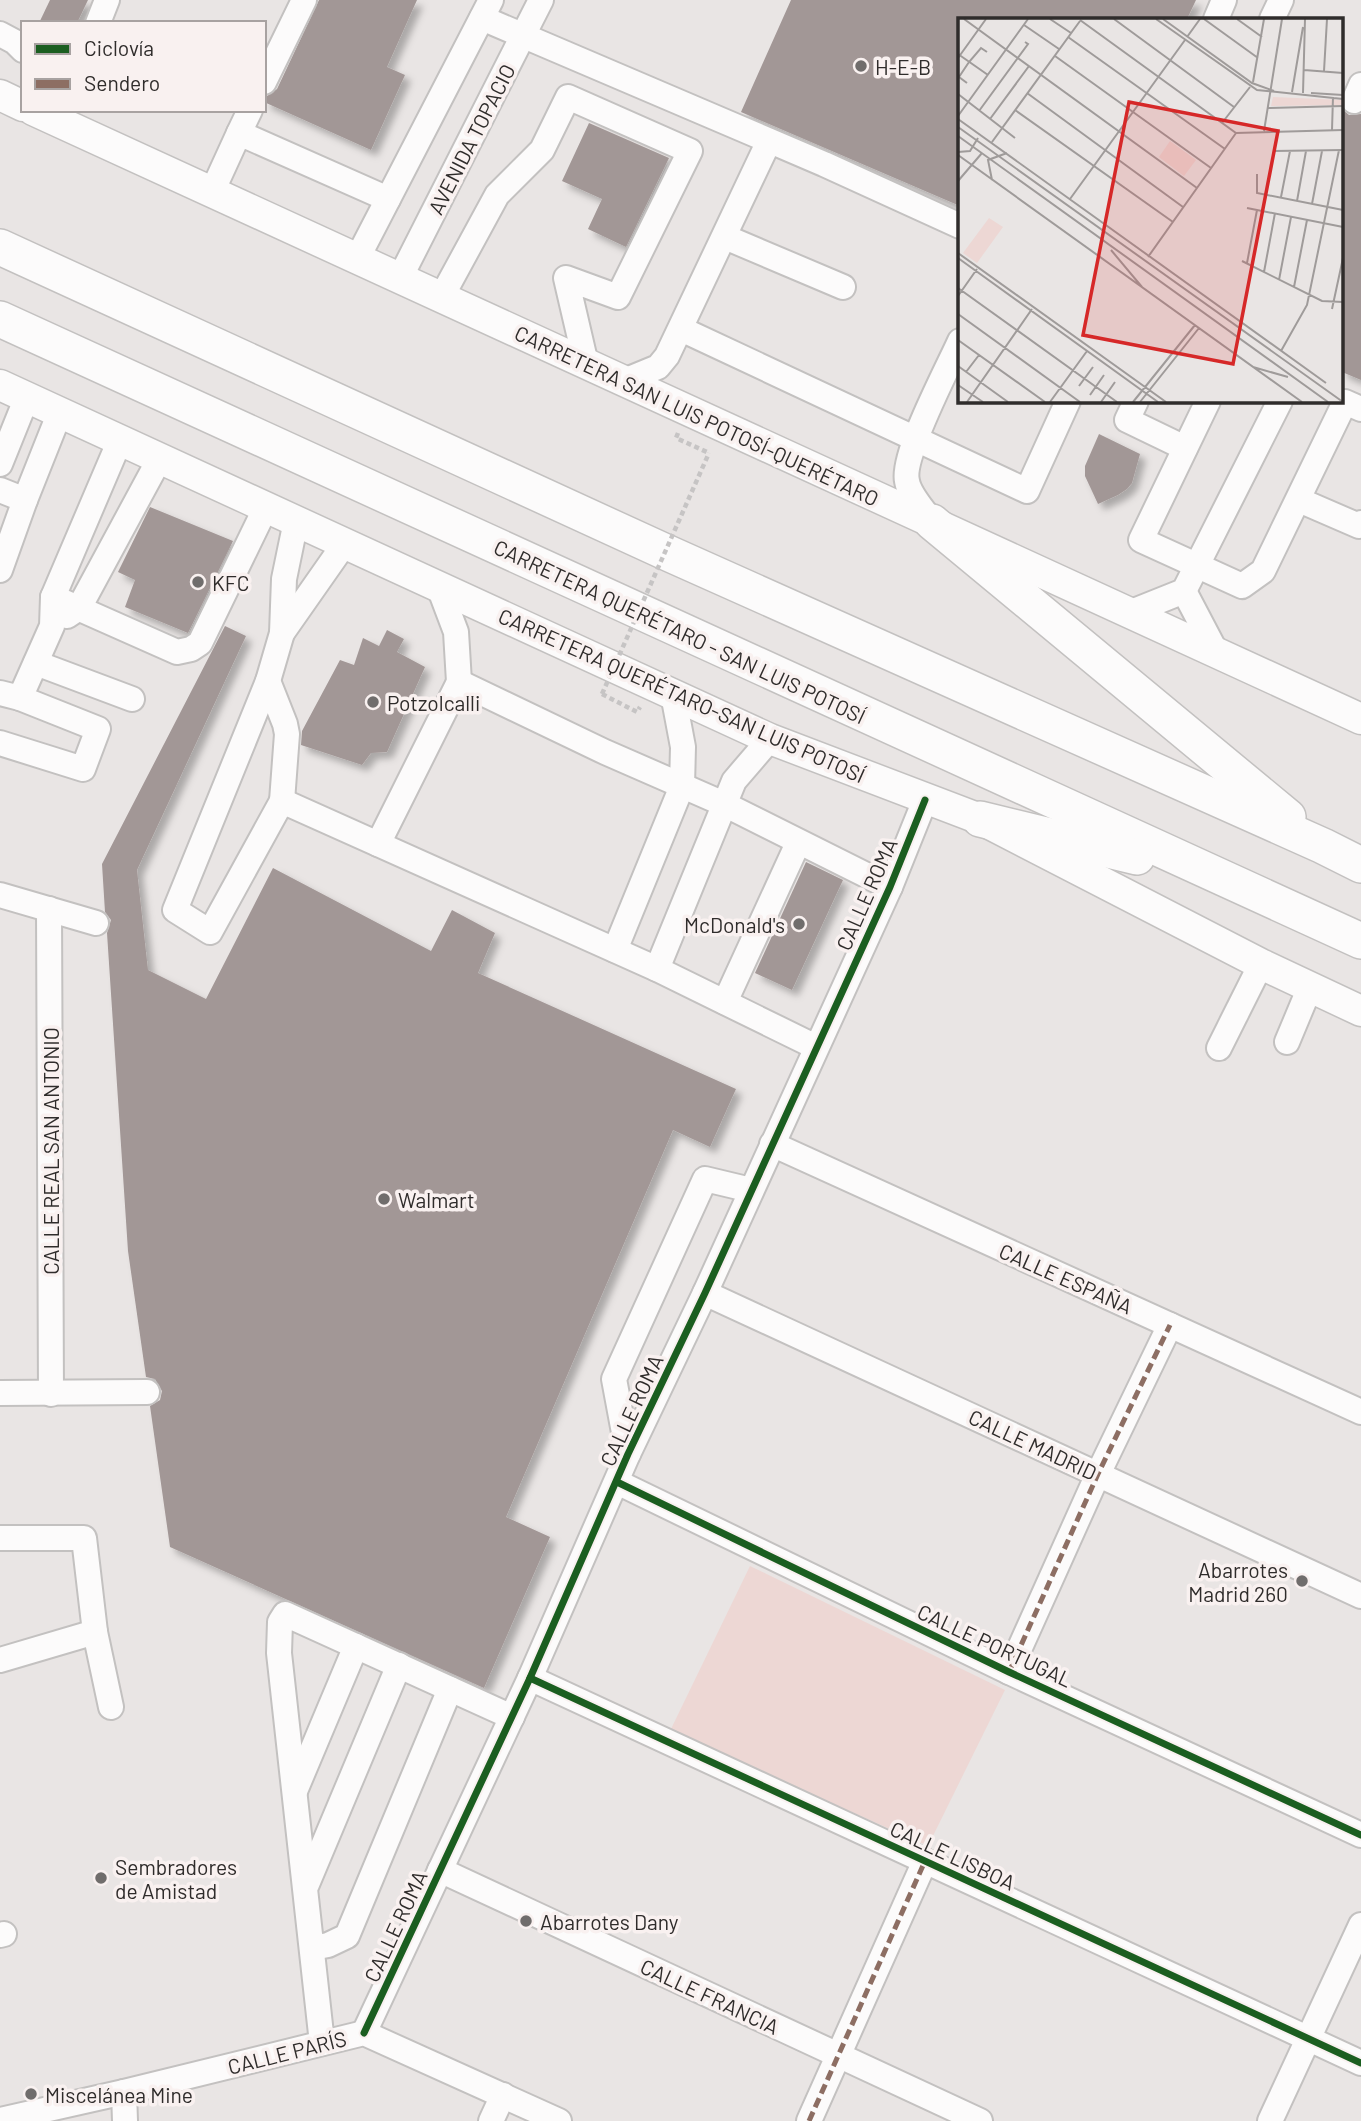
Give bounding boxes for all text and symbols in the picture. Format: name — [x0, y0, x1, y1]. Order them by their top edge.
inset map — [958, 18, 1344, 402]
legend — [21, 21, 266, 112]
text: Ciclovía — [84, 35, 154, 60]
place label: H-E-B — [875, 54, 931, 79]
marker: H-E-B — [853, 58, 869, 74]
street label: AVENIDA TOPACIO — [422, 60, 520, 218]
text: Sendero — [84, 70, 160, 95]
street label: CARRETERA SAN LUIS POTOSÍ-QUERÉTARO — [511, 319, 883, 511]
street label: CARRETERA QUERÉTARO - SAN LUIS POTOSÍ — [490, 534, 870, 728]
place label: KFC — [212, 570, 249, 595]
marker: KFC — [190, 574, 206, 590]
street label: CARRETERA QUERÉTARO-SAN LUIS POTOSÍ — [495, 603, 869, 787]
place label: Potzolcalli — [387, 690, 480, 715]
marker: Potzolcalli — [365, 694, 381, 710]
street label: CALLE ROMA — [830, 834, 902, 954]
place label: McDonald's — [684, 912, 785, 937]
marker: McDonald's — [791, 916, 807, 932]
street label: CALLE REAL SAN ANTONIO — [38, 1027, 63, 1275]
place label: Walmart — [398, 1187, 475, 1212]
marker: Walmart — [376, 1191, 392, 1207]
street label: CALLE ESPAÑA — [996, 1238, 1137, 1319]
street label: CALLE ROMA — [594, 1350, 668, 1470]
street label: CALLE MADRID — [965, 1403, 1101, 1485]
place label: Abarrotes Madrid 260 — [1188, 1557, 1288, 1606]
marker: Abarrotes Madrid 260 — [1294, 1573, 1310, 1589]
street label: CALLE PORTUGAL — [914, 1598, 1076, 1692]
street label: CALLE LISBOA — [887, 1815, 1020, 1895]
place label: Sembradores de Amistad — [115, 1854, 237, 1903]
street label: CALLE ROMA — [358, 1866, 432, 1986]
marker: Sembradores de Amistad — [93, 1870, 109, 1886]
place label: Abarrotes Dany — [540, 1909, 679, 1934]
marker: Abarrotes Dany — [518, 1913, 534, 1929]
street label: CALLE FRANCIA — [637, 1953, 783, 2039]
street label: CALLE PARÍS — [225, 2025, 349, 2079]
place label: Miscelánea Mine — [45, 2082, 193, 2107]
marker: Miscelánea Mine — [23, 2086, 39, 2102]

